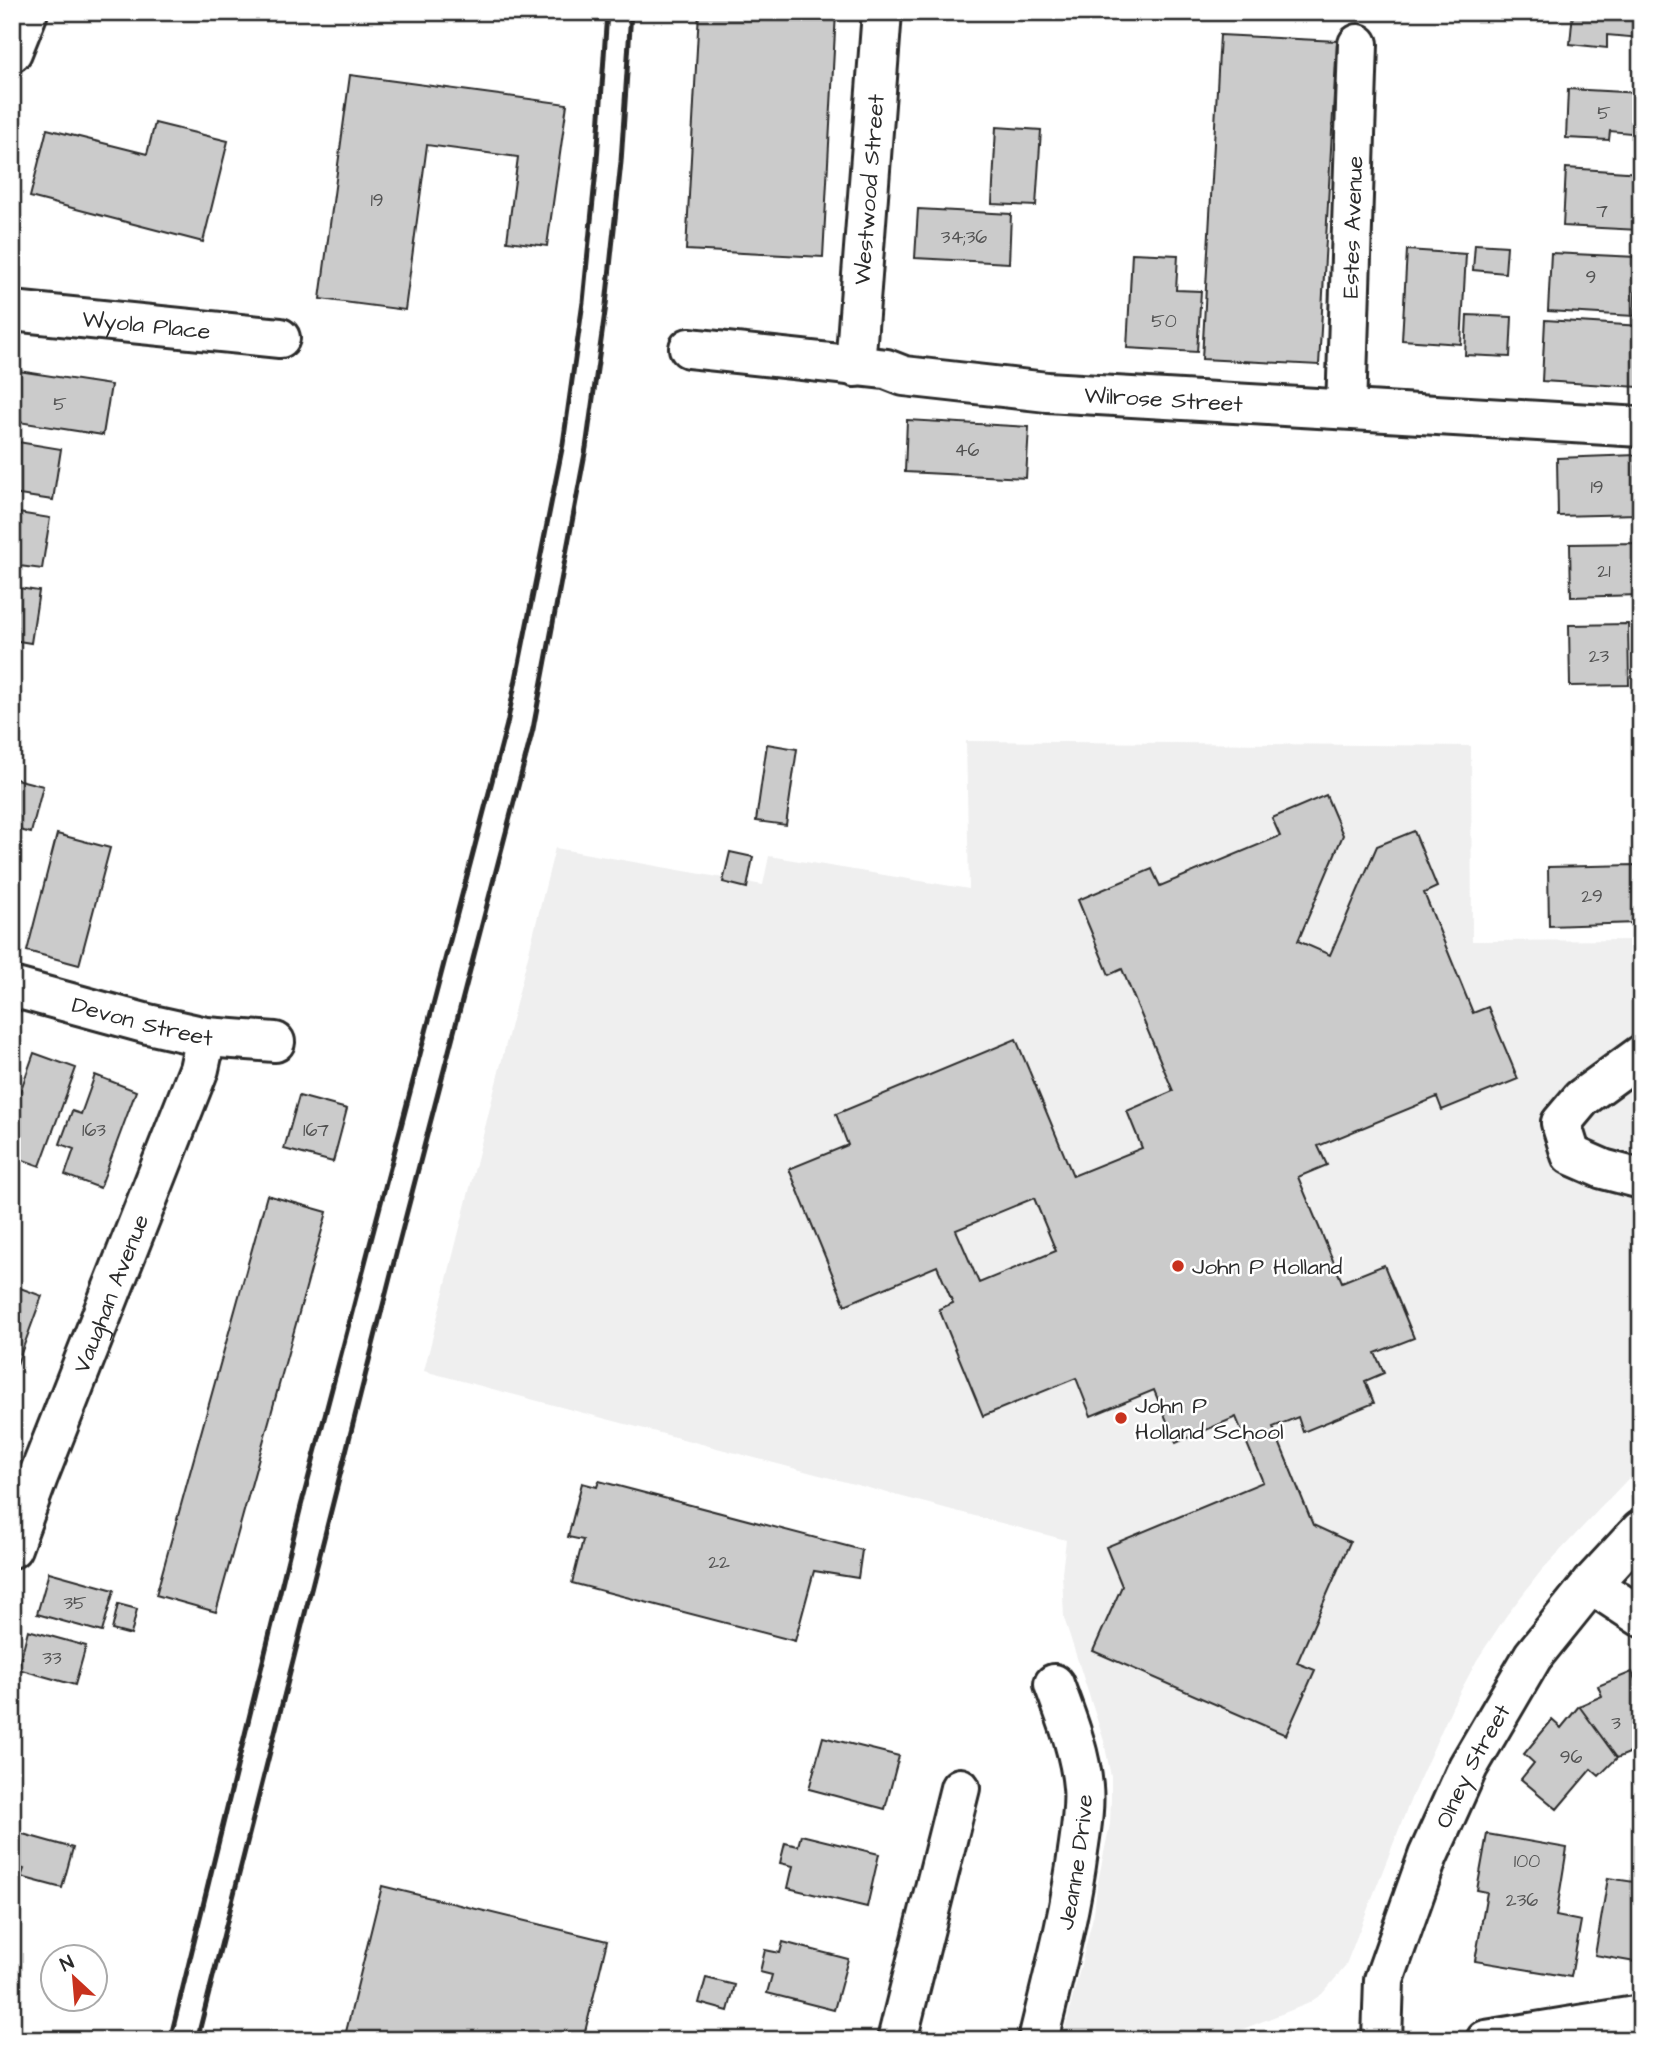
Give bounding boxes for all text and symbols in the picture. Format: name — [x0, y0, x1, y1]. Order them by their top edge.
street label: Westwood Street — [846, 92, 893, 286]
house number: 5 — [1597, 100, 1611, 127]
street label: Estes Avenue — [1335, 155, 1371, 299]
house number: 19 — [370, 187, 384, 214]
house number: 7 — [1596, 198, 1608, 225]
house number: 34;36 — [941, 224, 987, 251]
house number: 9 — [1586, 264, 1596, 291]
street label: Wyola Place — [81, 303, 212, 348]
house number: 50 — [1151, 308, 1177, 335]
street label: Wilrose Street — [1083, 379, 1244, 421]
house number: 5 — [53, 391, 67, 418]
house number: 46 — [955, 437, 980, 464]
house number: 19 — [1590, 474, 1604, 501]
house number: 21 — [1597, 558, 1611, 585]
house number: 23 — [1589, 643, 1610, 670]
house number: 29 — [1581, 883, 1603, 910]
street label: Devon Street — [68, 989, 214, 1054]
house number: 163 — [82, 1117, 106, 1144]
house number: 167 — [303, 1117, 329, 1144]
street label: Vaughan Avenue — [66, 1210, 157, 1378]
place label: John P Holland — [1192, 1251, 1342, 1283]
marker: John P Holland — [1170, 1258, 1186, 1274]
place label: John P Holland School — [1135, 1390, 1284, 1448]
marker: John P Holland School — [1113, 1410, 1129, 1426]
house number: 22 — [708, 1549, 730, 1576]
house number: 35 — [63, 1590, 87, 1617]
house number: 33 — [42, 1645, 62, 1672]
street label: Olney Street — [1428, 1698, 1519, 1833]
house number: 3 — [1611, 1710, 1621, 1737]
house number: 96 — [1560, 1744, 1582, 1771]
street label: Jeanne Drive — [1050, 1794, 1101, 1933]
house number: 100 — [1514, 1848, 1540, 1875]
house number: 236 — [1506, 1887, 1538, 1914]
north arrow — [38, 1944, 108, 2014]
text: N — [56, 1949, 79, 1979]

